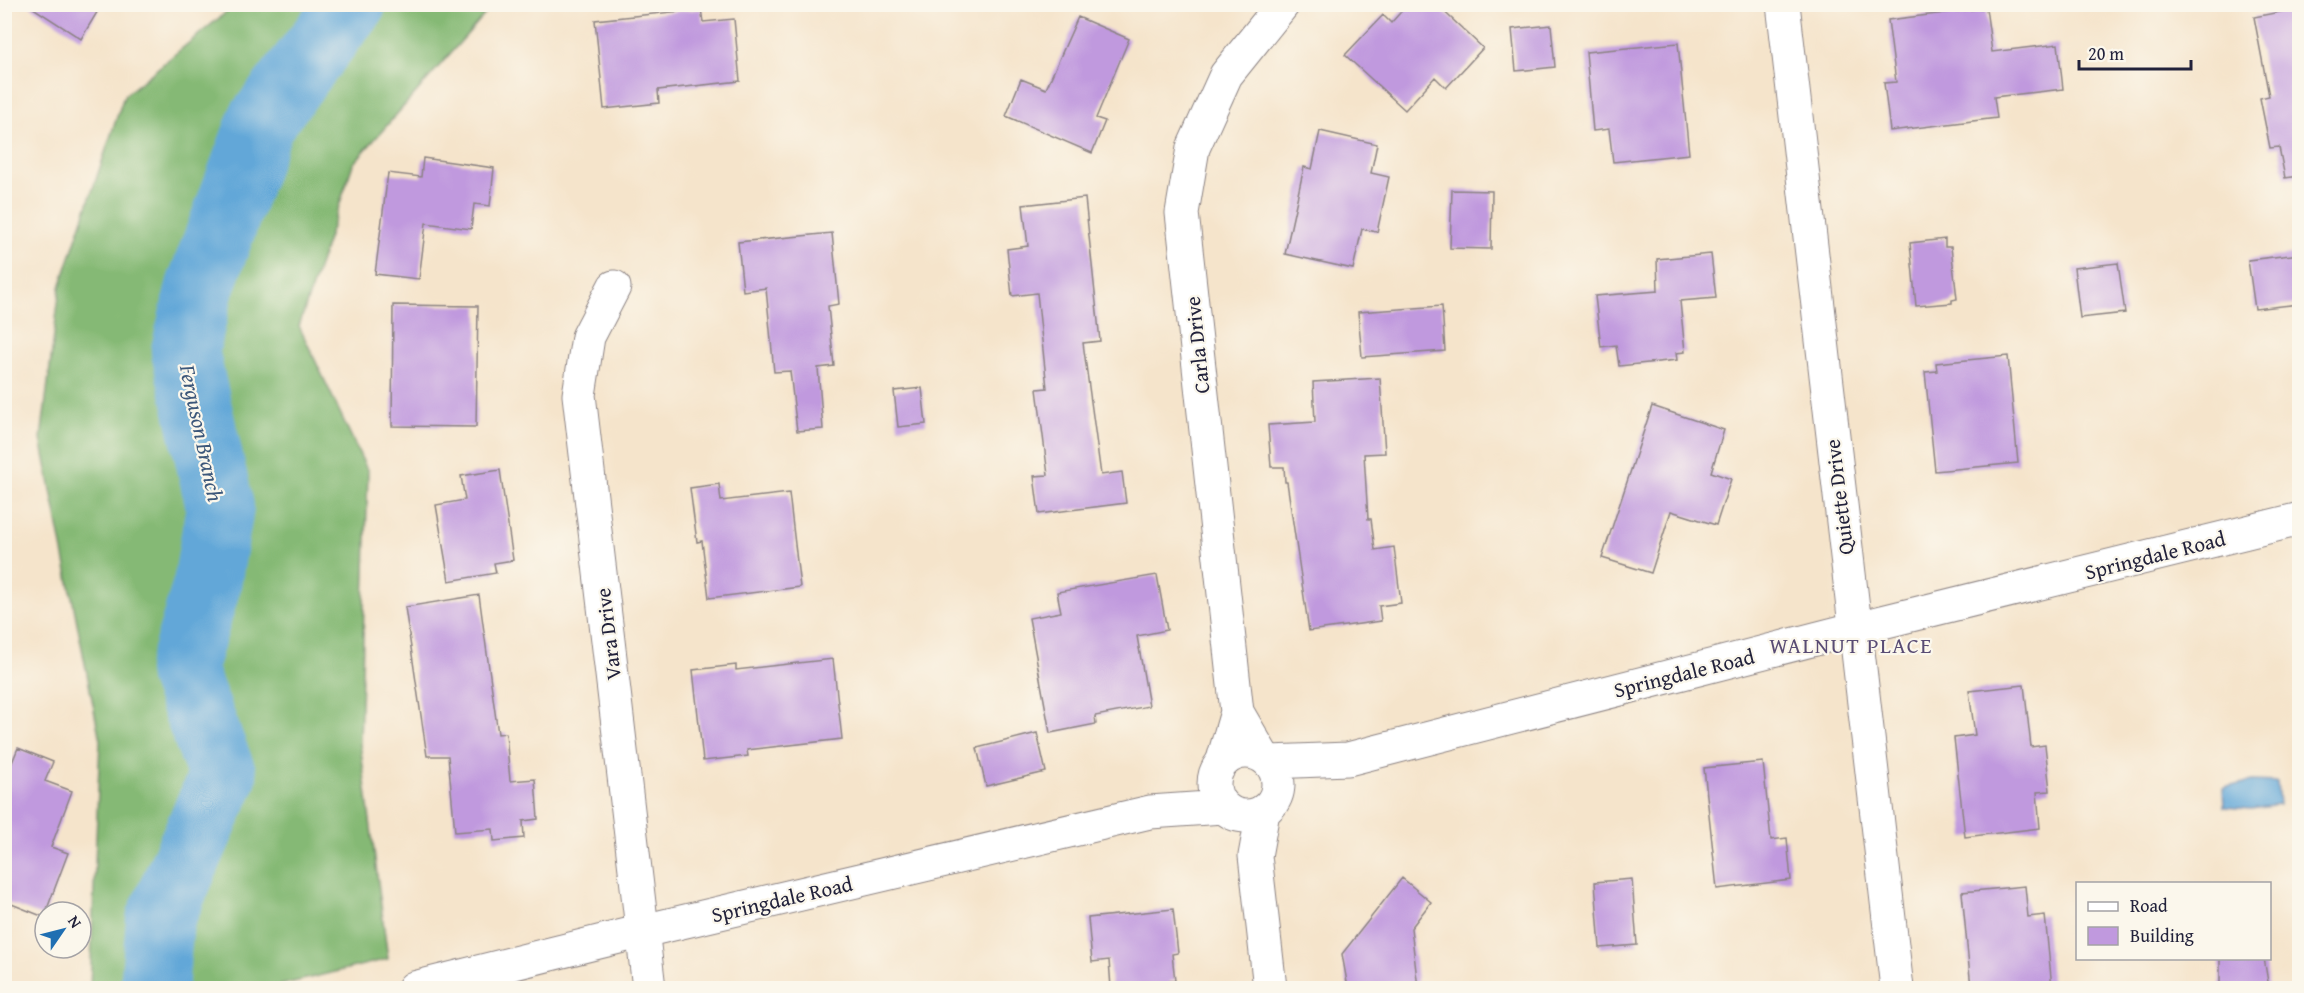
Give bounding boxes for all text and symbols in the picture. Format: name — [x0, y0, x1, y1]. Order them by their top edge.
scale bar — [2079, 33, 2192, 71]
text: 20 m — [2088, 40, 2124, 67]
street label: Carla Drive — [1176, 295, 1218, 395]
water label: Ferguson Branch — [172, 361, 232, 504]
street label: Quiette Drive — [1817, 437, 1861, 557]
street label: Springdale Road — [2081, 522, 2229, 587]
street label: Vara Drive — [587, 586, 629, 682]
district label: WALNUT PLACE — [1769, 629, 1933, 661]
street label: Springdale Road — [1610, 640, 1758, 705]
street label: Springdale Road — [708, 868, 856, 930]
legend — [2076, 882, 2271, 960]
text: Road — [2130, 892, 2168, 919]
north arrow — [33, 900, 93, 960]
text: N — [62, 910, 88, 933]
text: Building — [2130, 922, 2194, 949]

